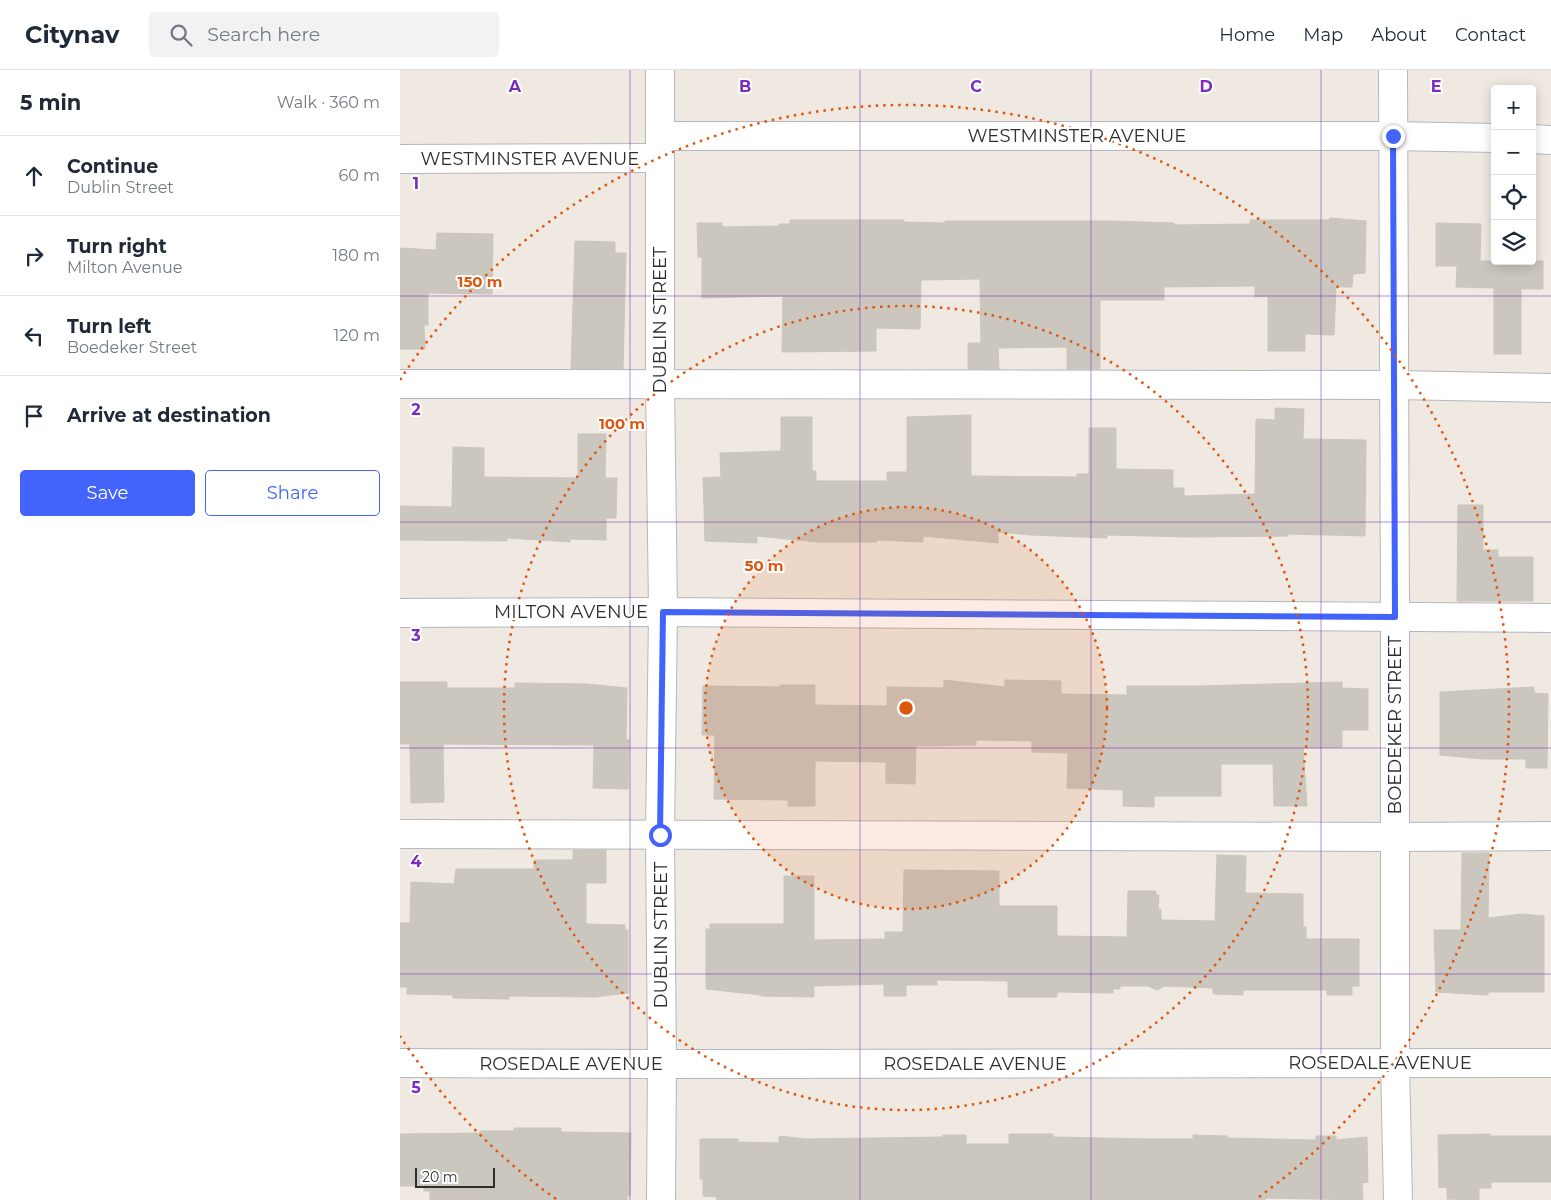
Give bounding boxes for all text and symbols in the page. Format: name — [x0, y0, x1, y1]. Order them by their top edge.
search box — [149, 12, 499, 57]
text: Citynav — [25, 20, 119, 49]
icon: search — [167, 21, 195, 49]
text: Search here — [207, 23, 320, 46]
text: Home — [1219, 24, 1275, 46]
text: Map — [1303, 24, 1343, 46]
text: About — [1371, 24, 1427, 46]
text: Contact — [1455, 24, 1526, 46]
text: A — [508, 77, 522, 96]
text: B — [739, 77, 751, 96]
text: C — [970, 77, 982, 96]
text: D — [1199, 77, 1213, 96]
text: E — [1431, 77, 1441, 96]
map controls — [1491, 85, 1536, 265]
button: + — [1491, 85, 1536, 130]
text: 5 min — [20, 90, 81, 115]
text: Walk · 360 m — [277, 93, 380, 112]
street label: WESTMINSTER AVENUE — [968, 125, 1186, 147]
route end — [1382, 125, 1405, 148]
button: − — [1491, 130, 1536, 175]
street label: WESTMINSTER AVENUE — [421, 148, 639, 170]
text: Continue — [67, 155, 158, 178]
icon: ahead — [20, 162, 48, 190]
text: 60 m — [338, 166, 380, 185]
text: 1 — [413, 174, 419, 193]
button: locate — [1491, 175, 1536, 220]
text: Dublin Street — [67, 178, 174, 197]
button: layers — [1491, 220, 1536, 265]
text: Turn right — [67, 235, 167, 258]
icon: right — [20, 242, 48, 270]
text: 180 m — [332, 246, 380, 265]
street label: DUBLIN STREET — [649, 246, 671, 393]
text: Milton Avenue — [67, 258, 182, 277]
text: 150 m — [458, 272, 502, 291]
text: Turn left — [67, 315, 152, 338]
icon: left — [20, 322, 48, 350]
text: 120 m — [333, 326, 380, 345]
text: Boedeker Street — [67, 338, 197, 357]
text: 2 — [411, 400, 421, 419]
icon: arrive — [20, 402, 48, 430]
text: Arrive at destination — [67, 404, 271, 427]
text: 100 m — [599, 414, 645, 433]
button: Save — [20, 470, 195, 516]
button: Share — [205, 470, 380, 516]
text: 50 m — [744, 556, 784, 575]
street label: MILTON AVENUE — [494, 601, 648, 623]
text: 3 — [410, 626, 421, 645]
street label: BOEDEKER STREET — [1384, 635, 1406, 814]
centre of rings — [897, 699, 915, 717]
route start — [649, 824, 672, 847]
text: 4 — [410, 852, 422, 871]
street label: DUBLIN STREET — [650, 861, 672, 1008]
street label: ROSEDALE AVENUE — [1288, 1052, 1472, 1074]
street label: ROSEDALE AVENUE — [479, 1053, 663, 1075]
street label: ROSEDALE AVENUE — [883, 1053, 1067, 1075]
text: 5 — [411, 1078, 421, 1097]
scale bar — [415, 1165, 495, 1188]
text: 20 m — [422, 1168, 458, 1186]

